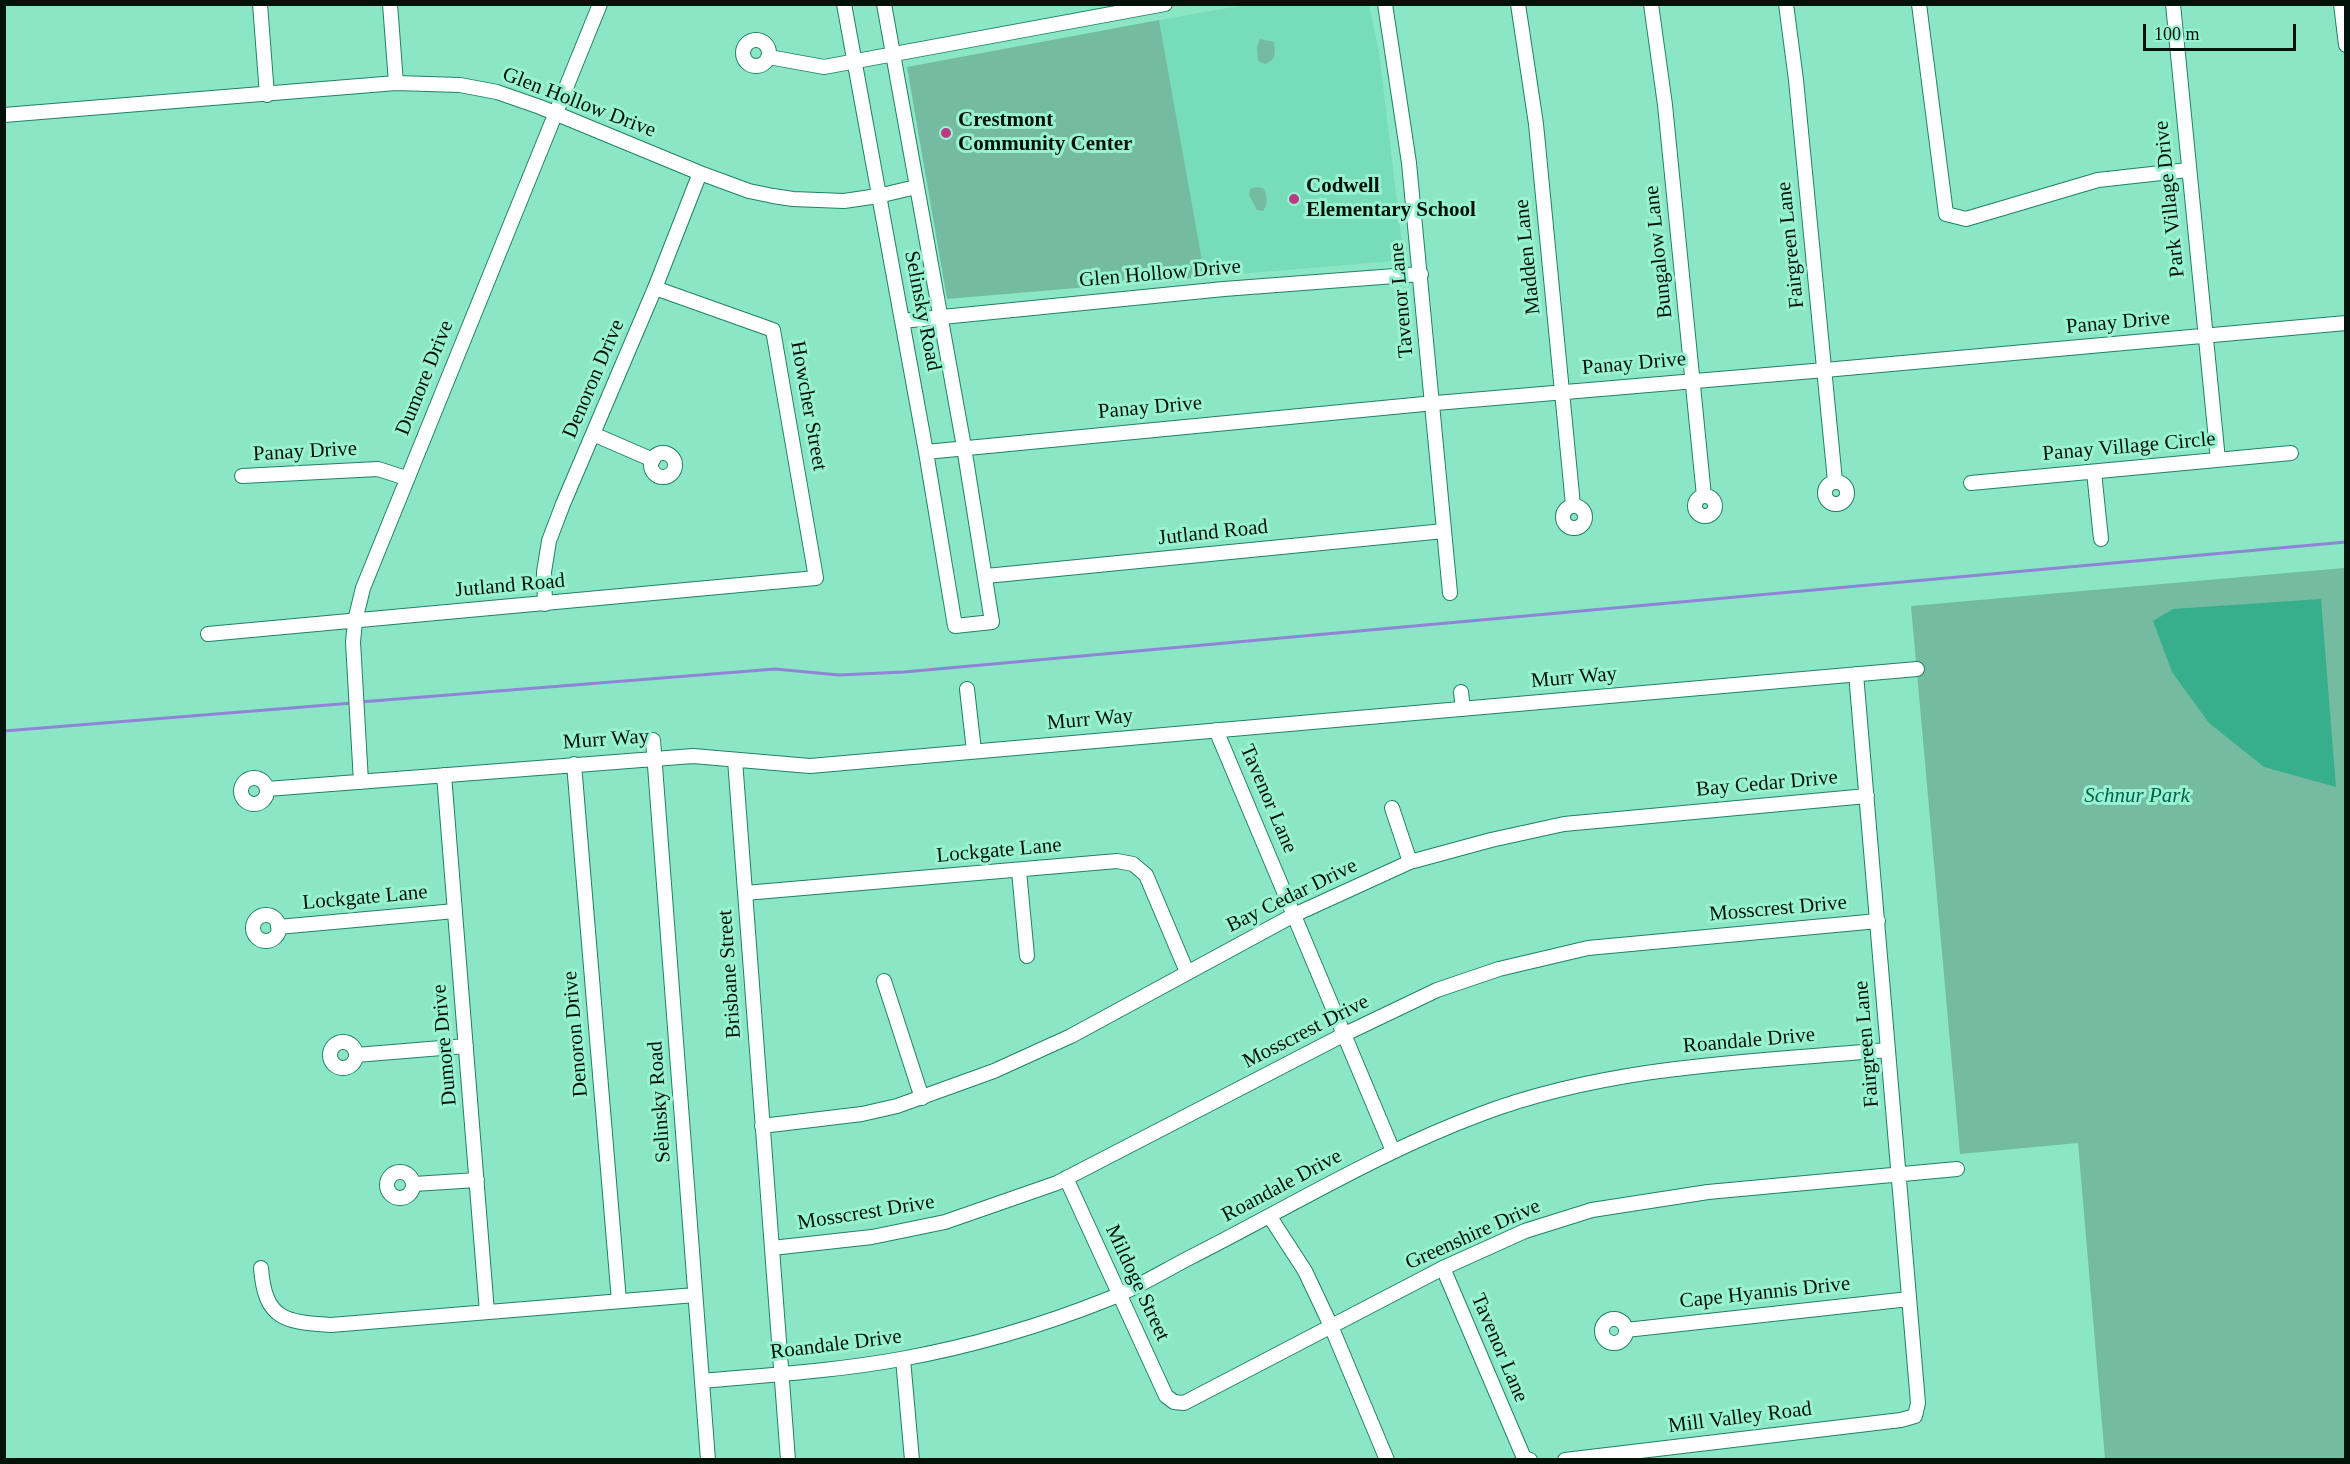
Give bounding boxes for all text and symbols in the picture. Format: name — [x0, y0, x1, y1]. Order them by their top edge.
scale bar — [2146, 12, 2299, 50]
text: 100 m — [2154, 24, 2200, 44]
street label: Glen Hollow Drive — [499, 62, 659, 144]
place label: Crestmont Community Center — [958, 108, 1132, 158]
street label: Park Village Drive — [2149, 119, 2191, 279]
marker: Crestmont Community Center — [939, 126, 953, 140]
place label: Codwell Elementary School — [1306, 174, 1476, 224]
street label: Fairgreen Lane — [1772, 180, 1810, 310]
street label: Bungalow Lane — [1639, 184, 1679, 320]
marker: Codwell Elementary School — [1287, 192, 1301, 206]
street label: Madden Lane — [1509, 198, 1547, 316]
street label: Tavenor Lane — [1384, 241, 1420, 359]
street label: Selinsky Road — [898, 249, 946, 373]
street label: Glen Hollow Drive — [1078, 254, 1242, 294]
street label: Panay Drive — [2065, 306, 2171, 340]
street label: Denoron Drive — [558, 316, 630, 442]
street label: Dumore Drive — [390, 317, 460, 439]
street label: Howcher Street — [784, 339, 832, 473]
street label: Panay Drive — [1581, 347, 1687, 381]
street label: Panay Drive — [1097, 391, 1203, 425]
street label: Panay Village Circle — [2041, 427, 2217, 467]
street label: Panay Drive — [252, 437, 358, 467]
street label: Jutland Road — [1157, 515, 1269, 551]
street label: Jutland Road — [454, 569, 566, 603]
street label: Murr Way — [1530, 662, 1618, 694]
street label: Murr Way — [1046, 704, 1134, 736]
street label: Murr Way — [562, 724, 650, 756]
street label: Tavenor Lane — [1234, 741, 1302, 857]
street label: Bay Cedar Drive — [1695, 765, 1839, 803]
park label: Schnur Park — [2084, 783, 2190, 809]
street label: Lockgate Lane — [935, 833, 1063, 869]
street label: Bay Cedar Drive — [1223, 853, 1361, 939]
street label: Lockgate Lane — [301, 880, 429, 916]
street label: Mosscrest Drive — [1708, 890, 1848, 928]
street label: Brisbane Street — [713, 909, 747, 1039]
street label: Denoron Drive — [558, 970, 594, 1098]
street label: Fairgreen Lane — [1849, 979, 1885, 1109]
street label: Dumore Drive — [427, 983, 463, 1107]
street label: Mosscrest Drive — [1239, 989, 1373, 1075]
street label: Roandale Drive — [1682, 1023, 1816, 1059]
street label: Selinsky Road — [643, 1040, 677, 1164]
street label: Roandale Drive — [1218, 1144, 1346, 1228]
street label: Mosscrest Drive — [796, 1190, 936, 1236]
street label: Greenshire Drive — [1402, 1194, 1544, 1276]
street label: Mildoge Street — [1099, 1221, 1175, 1345]
street label: Cape Hyannis Drive — [1678, 1272, 1852, 1314]
street label: Tavenor Lane — [1465, 1290, 1533, 1406]
street label: Roandale Drive — [769, 1324, 903, 1366]
street label: Mill Valley Road — [1667, 1397, 1813, 1439]

